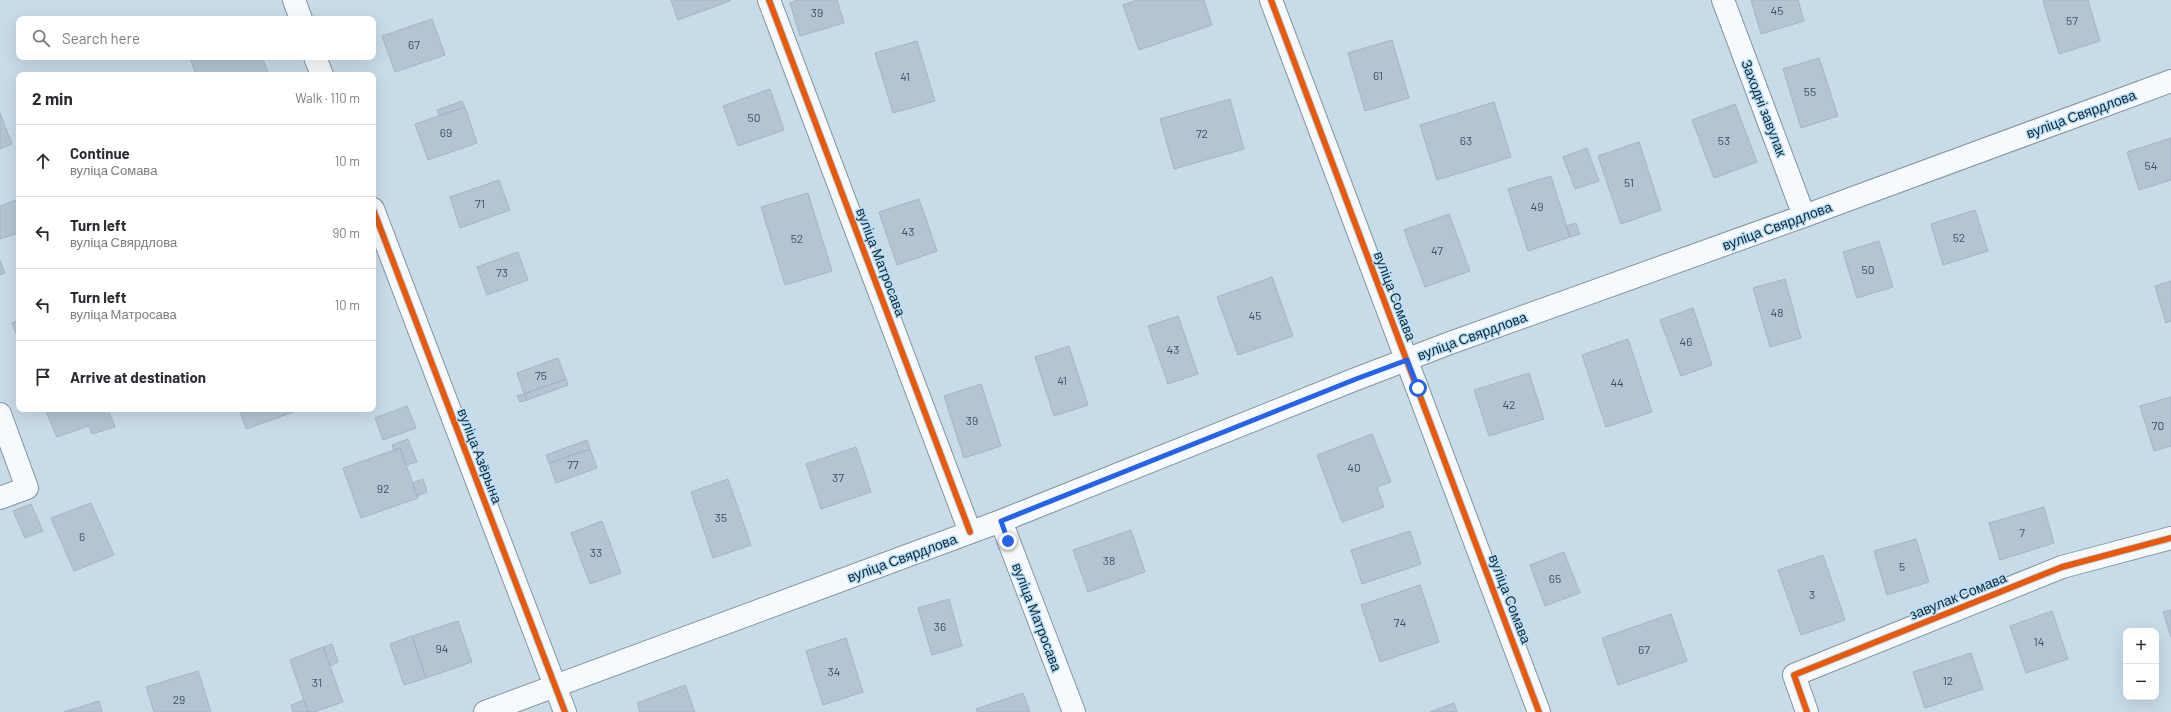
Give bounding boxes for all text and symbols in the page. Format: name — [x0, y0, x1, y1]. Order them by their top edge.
house number: 45 — [1771, 3, 1783, 17]
house number: 39 — [811, 5, 823, 19]
house number: 57 — [2066, 13, 2078, 27]
search box — [16, 16, 376, 60]
icon: search — [30, 27, 52, 49]
text: Search here — [62, 29, 140, 47]
house number: 67 — [408, 37, 420, 51]
street label: Заходні завулак — [1738, 57, 1791, 160]
house number: 61 — [1373, 68, 1383, 82]
house number: 41 — [900, 69, 910, 83]
house number: 55 — [1804, 84, 1816, 98]
street label: вуліца Свярдлова — [2024, 86, 2138, 141]
text: 2 min — [32, 88, 73, 108]
text: Walk · 110 m — [295, 90, 360, 106]
house number: 50 — [748, 110, 760, 124]
house number: 69 — [440, 125, 452, 139]
house number: 72 — [1196, 126, 1208, 140]
house number: 63 — [1460, 133, 1472, 147]
house number: 53 — [1718, 133, 1730, 147]
text: Continue — [70, 144, 130, 162]
icon: ahead — [32, 150, 54, 172]
text: 10 m — [335, 153, 360, 169]
house number: 54 — [2145, 158, 2157, 172]
text: вуліца Сомава — [70, 162, 157, 178]
house number: 51 — [1624, 175, 1634, 189]
house number: 71 — [475, 196, 485, 210]
street label: вуліца Свярдлова — [1720, 198, 1834, 253]
house number: 49 — [1531, 199, 1543, 213]
street label: вуліца Матросава — [853, 205, 910, 319]
text: Turn left — [70, 216, 126, 234]
icon: left — [32, 222, 54, 244]
house number: 43 — [902, 224, 914, 238]
text: 90 m — [333, 225, 360, 241]
house number: 52 — [1953, 230, 1965, 244]
house number: 52 — [791, 231, 803, 245]
text: вуліца Свярдлова — [70, 234, 177, 250]
house number: 47 — [1431, 243, 1443, 257]
street label: вуліца Сомава — [1371, 249, 1420, 343]
house number: 50 — [1862, 262, 1874, 276]
house number: 73 — [496, 265, 508, 279]
text: Turn left — [70, 288, 126, 306]
icon: left — [32, 294, 54, 316]
text: 10 m — [335, 297, 360, 313]
house number: 48 — [1771, 305, 1783, 319]
text: вуліца Матросава — [70, 306, 177, 322]
house number: 45 — [1249, 308, 1261, 322]
street label: вуліца Свярдлова — [1415, 308, 1529, 363]
house number: 46 — [1680, 334, 1692, 348]
house number: 43 — [1167, 342, 1179, 356]
icon: arrive — [32, 366, 54, 388]
text: Arrive at destination — [70, 368, 206, 386]
house number: 75 — [535, 368, 547, 382]
house number: 41 — [1057, 373, 1067, 387]
house number: 44 — [1610, 375, 1624, 389]
route start — [1409, 379, 1427, 397]
house number: 42 — [1502, 397, 1516, 411]
street label: вуліца Азёрына — [455, 406, 507, 506]
house number: 39 — [966, 413, 978, 427]
house number: 70 — [2152, 418, 2164, 432]
house number: 77 — [567, 457, 579, 471]
house number: 40 — [1347, 460, 1361, 474]
house number: 37 — [832, 470, 844, 484]
house number: 92 — [377, 481, 389, 495]
house number: 35 — [715, 510, 727, 524]
house number: 7 — [2019, 525, 2025, 539]
house number: 6 — [79, 529, 85, 543]
street label: вуліца Свярдлова — [845, 530, 959, 585]
route end — [999, 532, 1017, 550]
house number: 33 — [590, 545, 602, 559]
street label: вуліца Сомава — [1486, 552, 1535, 646]
house number: 38 — [1103, 553, 1115, 567]
house number: 5 — [1899, 559, 1905, 573]
street label: вуліца Матросава — [1009, 560, 1066, 674]
street label: завулак Сомава — [1907, 568, 2009, 623]
house number: 65 — [1549, 571, 1561, 585]
house number: 3 — [1809, 587, 1815, 601]
house number: 74 — [1394, 615, 1406, 629]
house number: 36 — [934, 619, 946, 633]
map controls — [2123, 628, 2159, 700]
button: + — [2123, 628, 2159, 664]
house number: 14 — [2034, 634, 2044, 648]
house number: 94 — [436, 641, 448, 655]
house number: 67 — [1638, 642, 1650, 656]
house number: 34 — [828, 664, 840, 678]
button: − — [2123, 664, 2159, 700]
house number: 12 — [1943, 673, 1953, 687]
house number: 31 — [312, 675, 322, 689]
house number: 29 — [173, 692, 185, 706]

